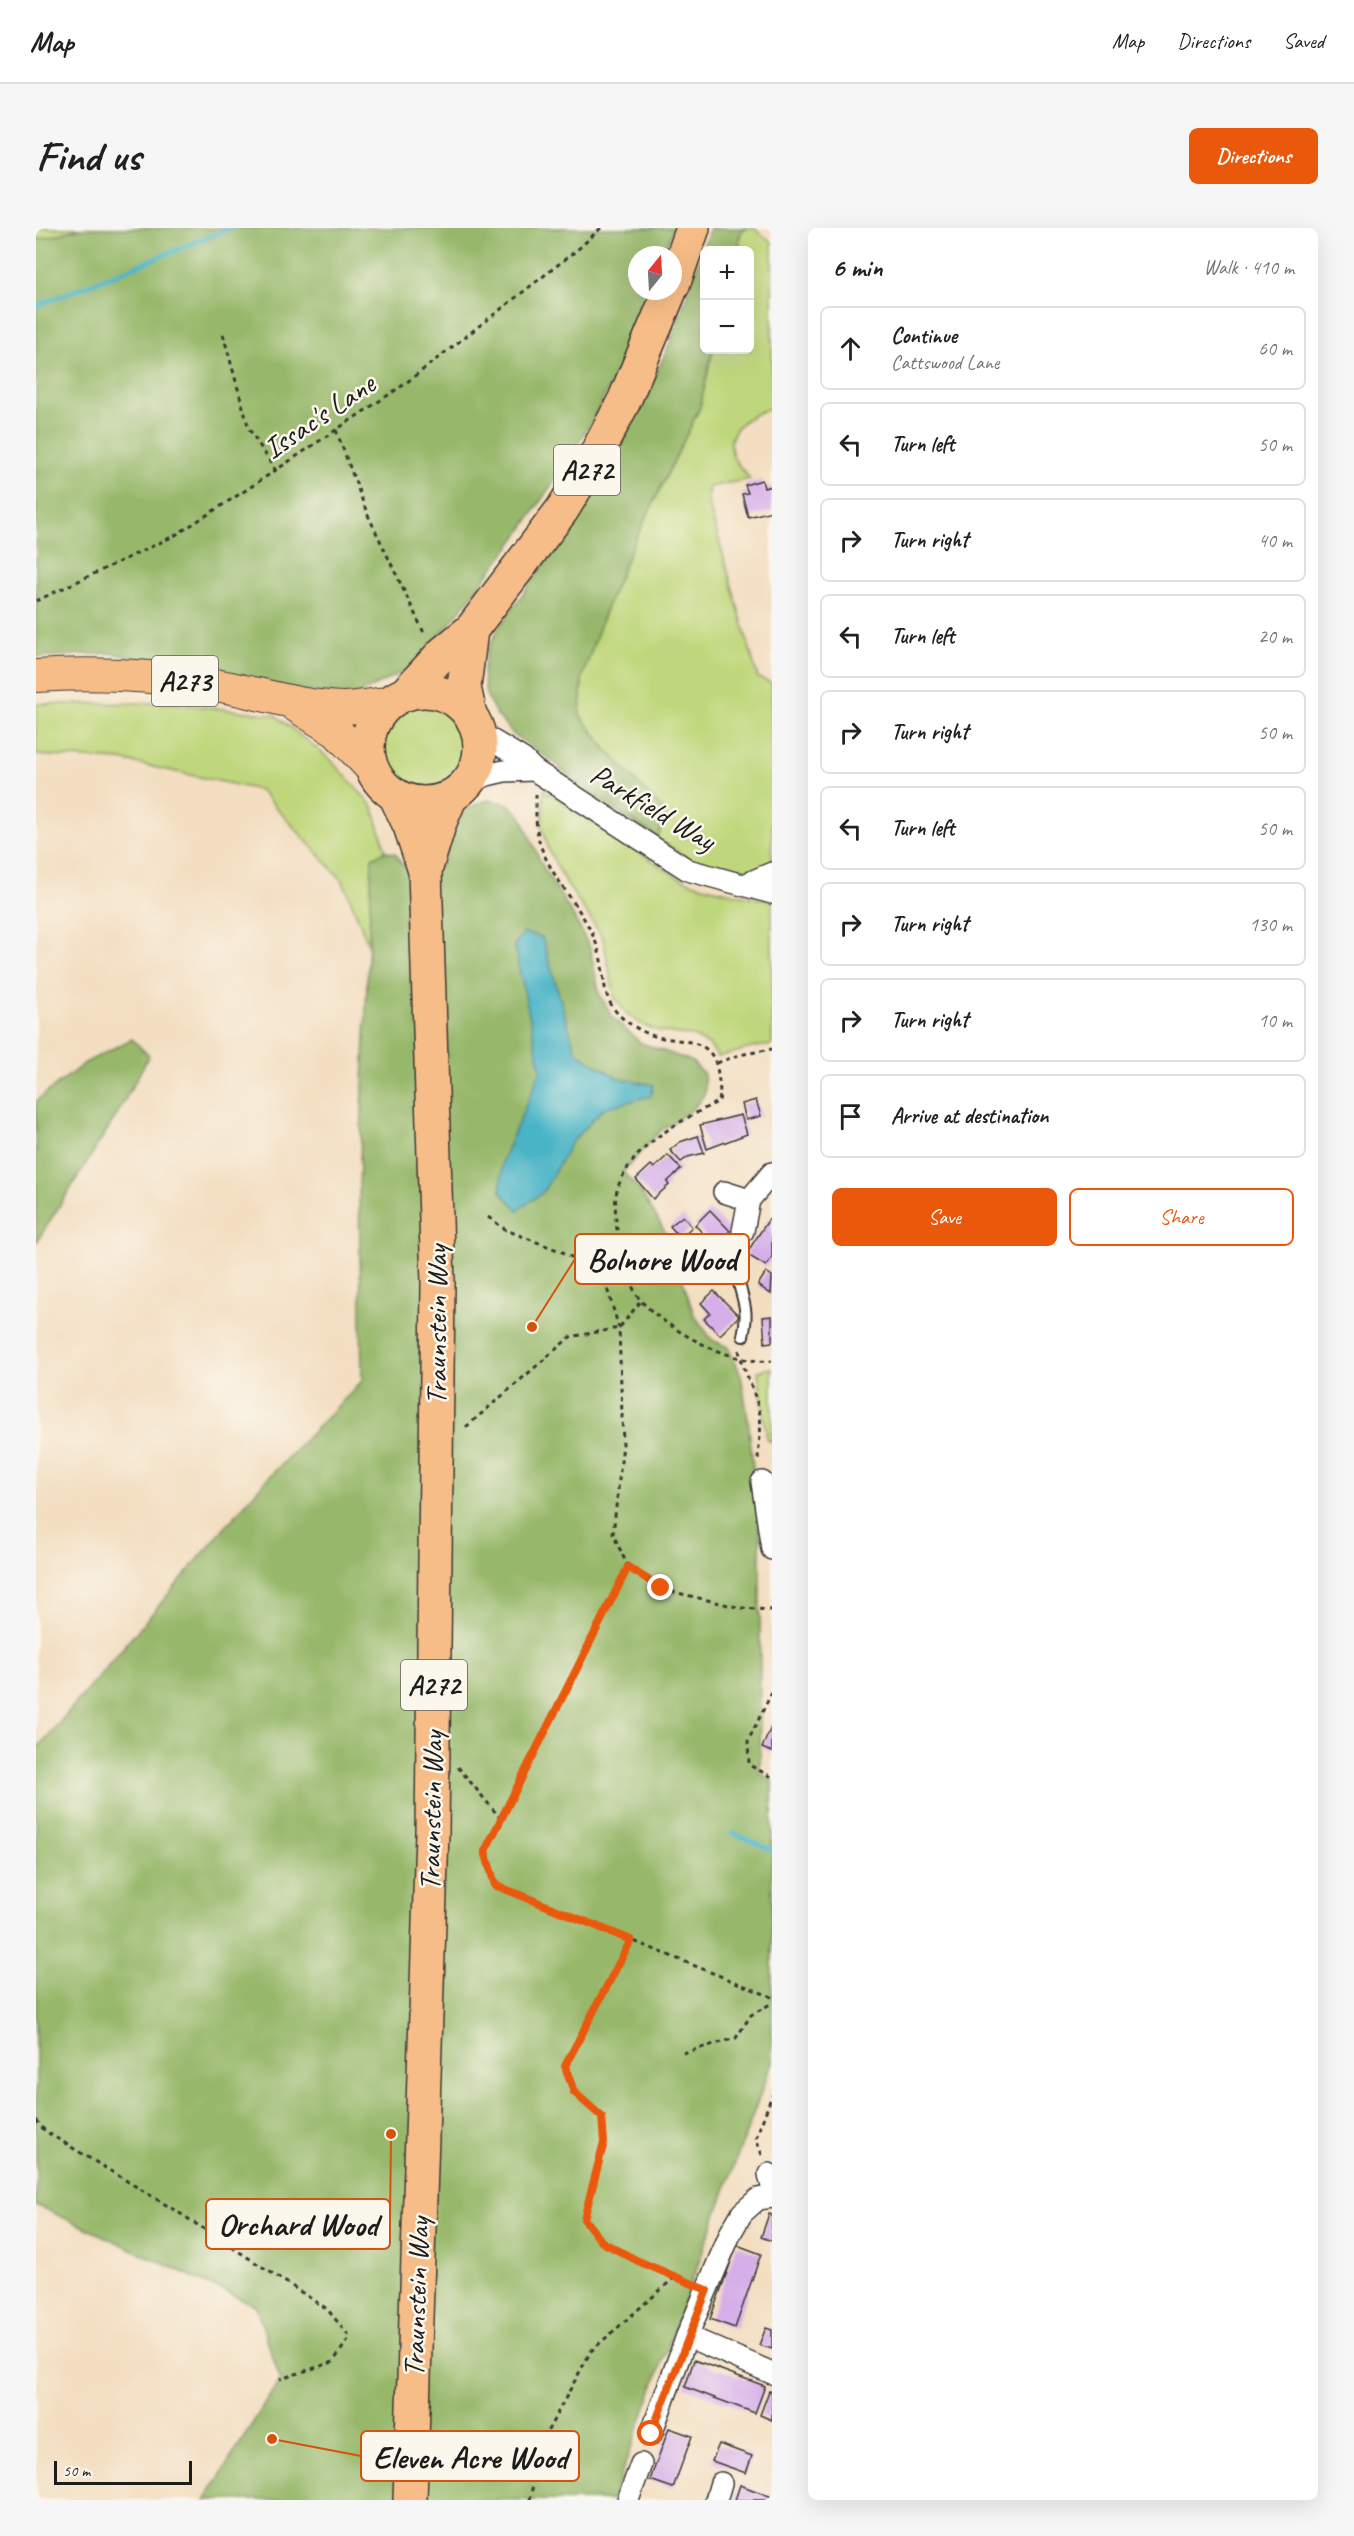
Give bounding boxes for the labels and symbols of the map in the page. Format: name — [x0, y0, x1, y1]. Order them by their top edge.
north arrow — [628, 246, 682, 300]
street label: Issac's Lane — [256, 364, 384, 467]
road number: A272 — [554, 445, 620, 495]
road number: A273 — [152, 656, 218, 706]
street label: Parkfield Way — [583, 755, 724, 860]
callout: Bolnore Wood — [575, 1234, 749, 1284]
text: Bolnore Wood — [587, 1239, 742, 1280]
street label: Traunstein Way — [417, 1242, 455, 1405]
route end — [647, 1574, 673, 1600]
road number: A272 — [401, 1660, 467, 1710]
street label: Traunstein Way — [411, 1728, 451, 1891]
callout: Orchard Wood — [206, 2199, 390, 2249]
text: Orchard Wood — [218, 2204, 383, 2245]
street label: Traunstein Way — [394, 2214, 438, 2378]
route start — [637, 2420, 663, 2446]
callout: Eleven Acre Wood — [361, 2431, 579, 2481]
text: Eleven Acre Wood — [373, 2437, 572, 2478]
scale bar — [54, 2458, 192, 2486]

